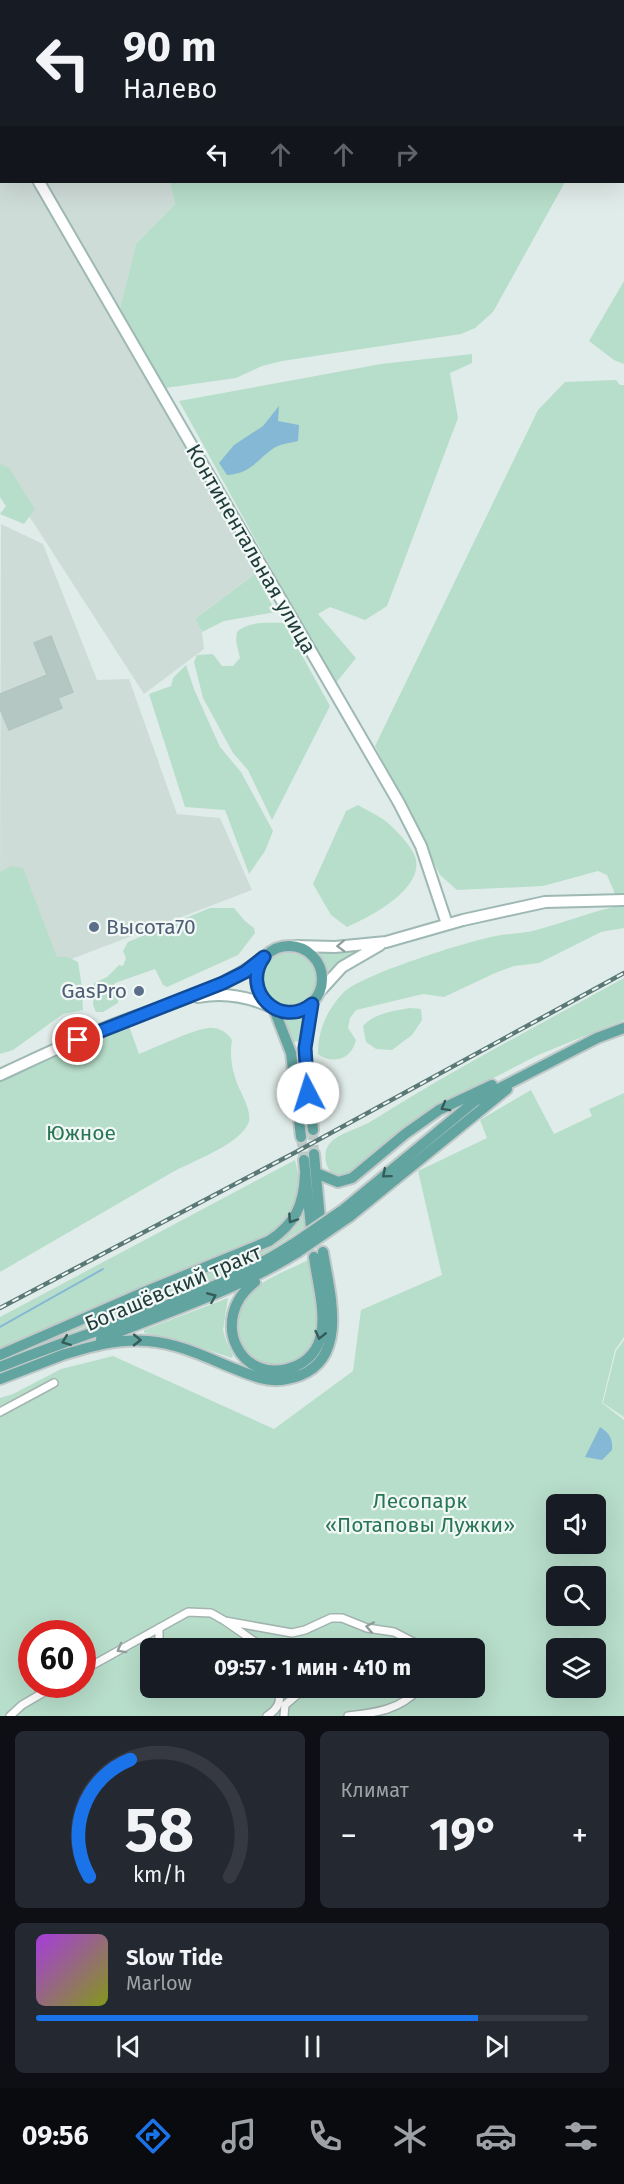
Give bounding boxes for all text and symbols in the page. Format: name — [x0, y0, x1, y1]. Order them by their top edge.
text: 90 m — [123, 22, 217, 72]
icon: left — [24, 24, 102, 102]
text: Налево — [123, 73, 217, 105]
icon: left — [201, 138, 234, 171]
icon: ahead — [264, 138, 297, 171]
icon: ahead — [327, 138, 360, 171]
icon: right — [390, 138, 423, 171]
street label: Континентальная улица — [180, 440, 322, 658]
place label: Высота70 — [106, 914, 196, 940]
marker: Высота70 — [87, 920, 101, 934]
one-way arrow — [336, 940, 345, 953]
place label: GasPro — [61, 978, 127, 1004]
marker: GasPro — [132, 984, 146, 998]
pin — [52, 1014, 103, 1065]
icon: arrive — [61, 1023, 94, 1056]
position arrow — [276, 1061, 340, 1125]
one-way arrow — [441, 1100, 451, 1111]
park label: Южное — [46, 1120, 116, 1146]
one-way arrow — [382, 1166, 393, 1177]
one-way arrow — [289, 1213, 300, 1224]
street label: Богашёвский тракт — [81, 1239, 266, 1337]
one-way arrow — [205, 1292, 216, 1304]
one-way arrow — [314, 1330, 327, 1340]
one-way arrow — [61, 1333, 72, 1346]
one-way arrow — [132, 1334, 141, 1347]
park label: Лесопарк «Потаповы Лужки» — [325, 1488, 515, 1538]
map controls — [546, 1494, 606, 1698]
button: sound — [546, 1494, 606, 1554]
button: search — [546, 1566, 606, 1626]
speed limit sign: 60 — [18, 1620, 96, 1698]
one-way arrow — [365, 1621, 375, 1634]
button: layers — [546, 1638, 606, 1698]
one-way arrow — [116, 1642, 127, 1654]
text: 09:57 · 1 мин · 410 m — [214, 1654, 411, 1681]
text: Климат — [341, 1778, 409, 1802]
text: 58 — [125, 1793, 195, 1868]
text: 19° — [430, 1808, 499, 1862]
text: − — [341, 1816, 357, 1856]
text: + — [572, 1816, 588, 1856]
text: km/h — [133, 1862, 186, 1888]
text: Slow Tide — [126, 1944, 223, 1971]
text: Marlow — [126, 1971, 192, 1995]
icon: previous — [112, 2030, 145, 2063]
icon: pause — [296, 2030, 329, 2063]
icon: next — [480, 2030, 513, 2063]
icon: directions — [132, 2115, 174, 2157]
icon: music — [218, 2115, 260, 2157]
icon: phone — [304, 2115, 346, 2157]
icon: climate — [389, 2115, 431, 2157]
icon: car — [475, 2115, 517, 2157]
icon: filters — [560, 2115, 602, 2157]
text: 09:56 — [22, 2120, 89, 2152]

